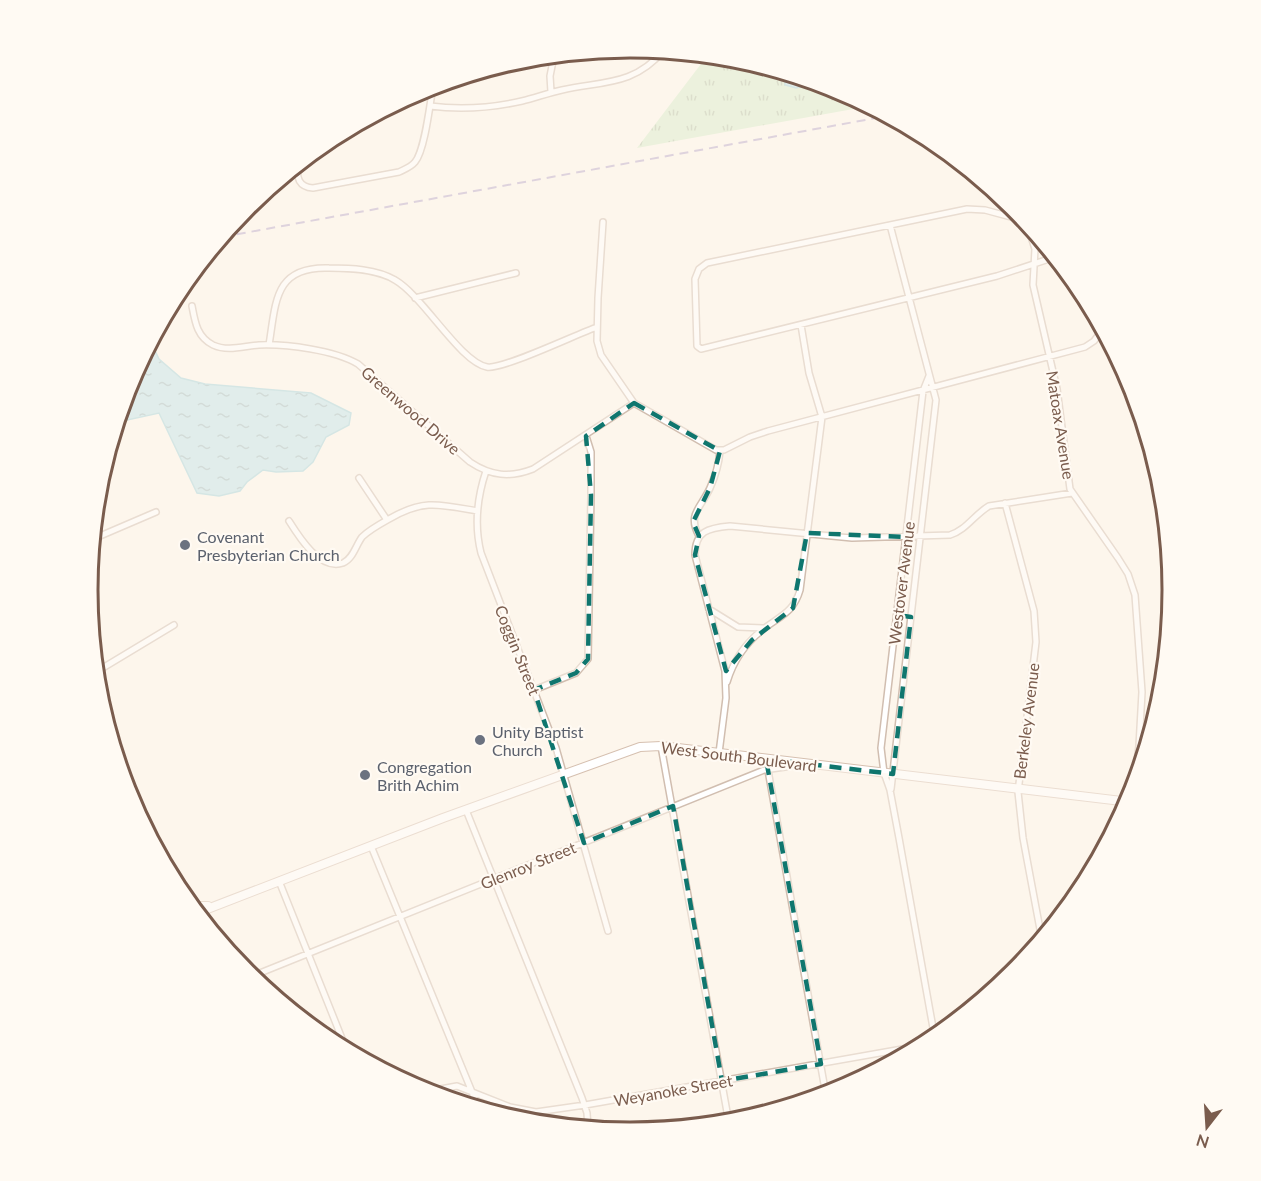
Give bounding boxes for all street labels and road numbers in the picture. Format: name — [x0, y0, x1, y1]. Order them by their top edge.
street label: Greenwood Drive — [358, 362, 464, 458]
street label: Matoax Avenue — [1043, 369, 1079, 481]
street label: Westover Avenue — [884, 520, 918, 646]
street label: Coggin Street — [491, 602, 545, 698]
street label: Berkeley Avenue — [1009, 662, 1043, 780]
street label: West South Boulevard — [660, 737, 818, 775]
street label: Glenroy Street — [478, 837, 579, 893]
street label: Weyanoke Street — [612, 1070, 734, 1110]

